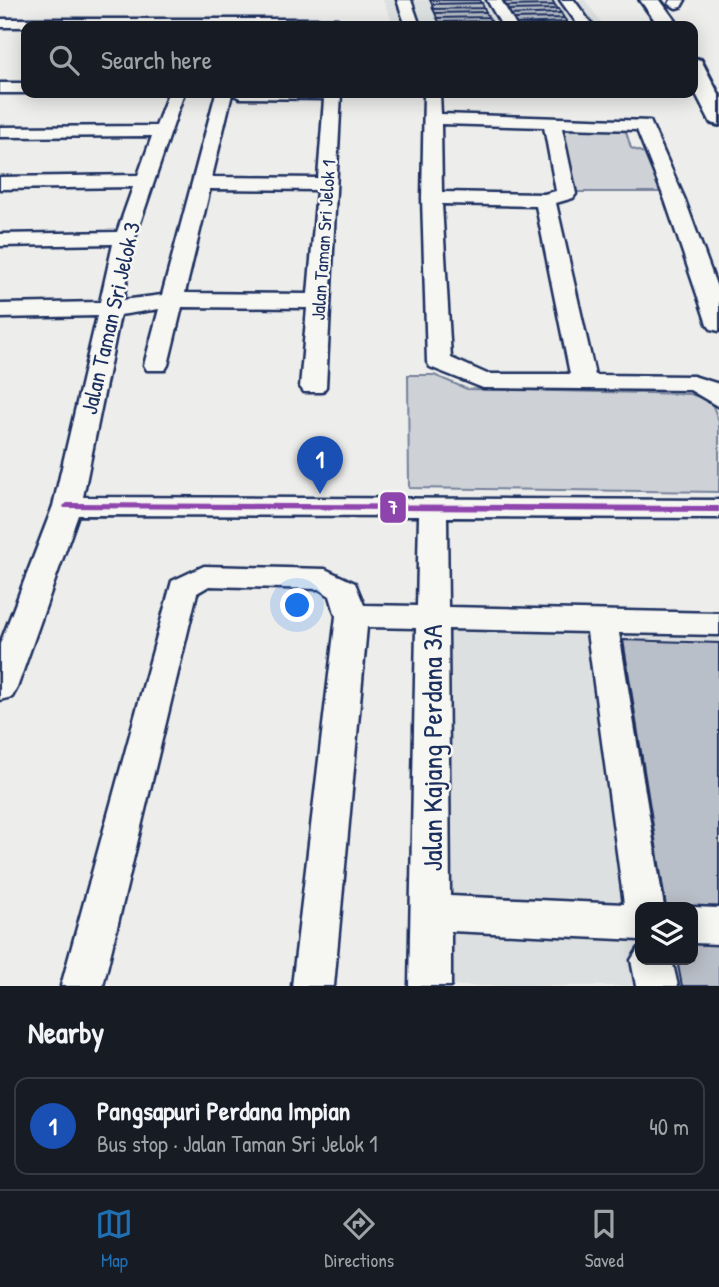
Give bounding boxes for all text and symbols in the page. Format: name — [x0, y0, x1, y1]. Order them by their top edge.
search box — [21, 21, 698, 98]
icon: search — [45, 41, 83, 79]
text: Search here — [101, 42, 212, 77]
street label: Jalan Taman Sri Jelok 1 — [304, 159, 342, 321]
street label: Jalan Taman Sri Jelok 3 — [73, 219, 147, 417]
pin: 1 — [297, 436, 343, 494]
line badge: 7 — [379, 491, 407, 524]
text: 7 — [387, 494, 398, 520]
your location — [280, 588, 314, 622]
street label: Jalan Kajang Perdana 3A — [413, 624, 451, 872]
map controls — [635, 902, 698, 965]
button: layers — [635, 902, 698, 965]
text: Nearby — [28, 1012, 104, 1052]
text: Pangsapuri Perdana Impian — [97, 1093, 350, 1128]
text: 1 — [49, 1111, 57, 1142]
text: 40 m — [649, 1111, 689, 1142]
text: Bus stop · Jalan Taman Sri Jelok 1 — [97, 1128, 378, 1159]
tab: Map — [95, 1205, 133, 1273]
tab: Directions — [324, 1205, 394, 1273]
tab: Saved — [585, 1205, 624, 1273]

